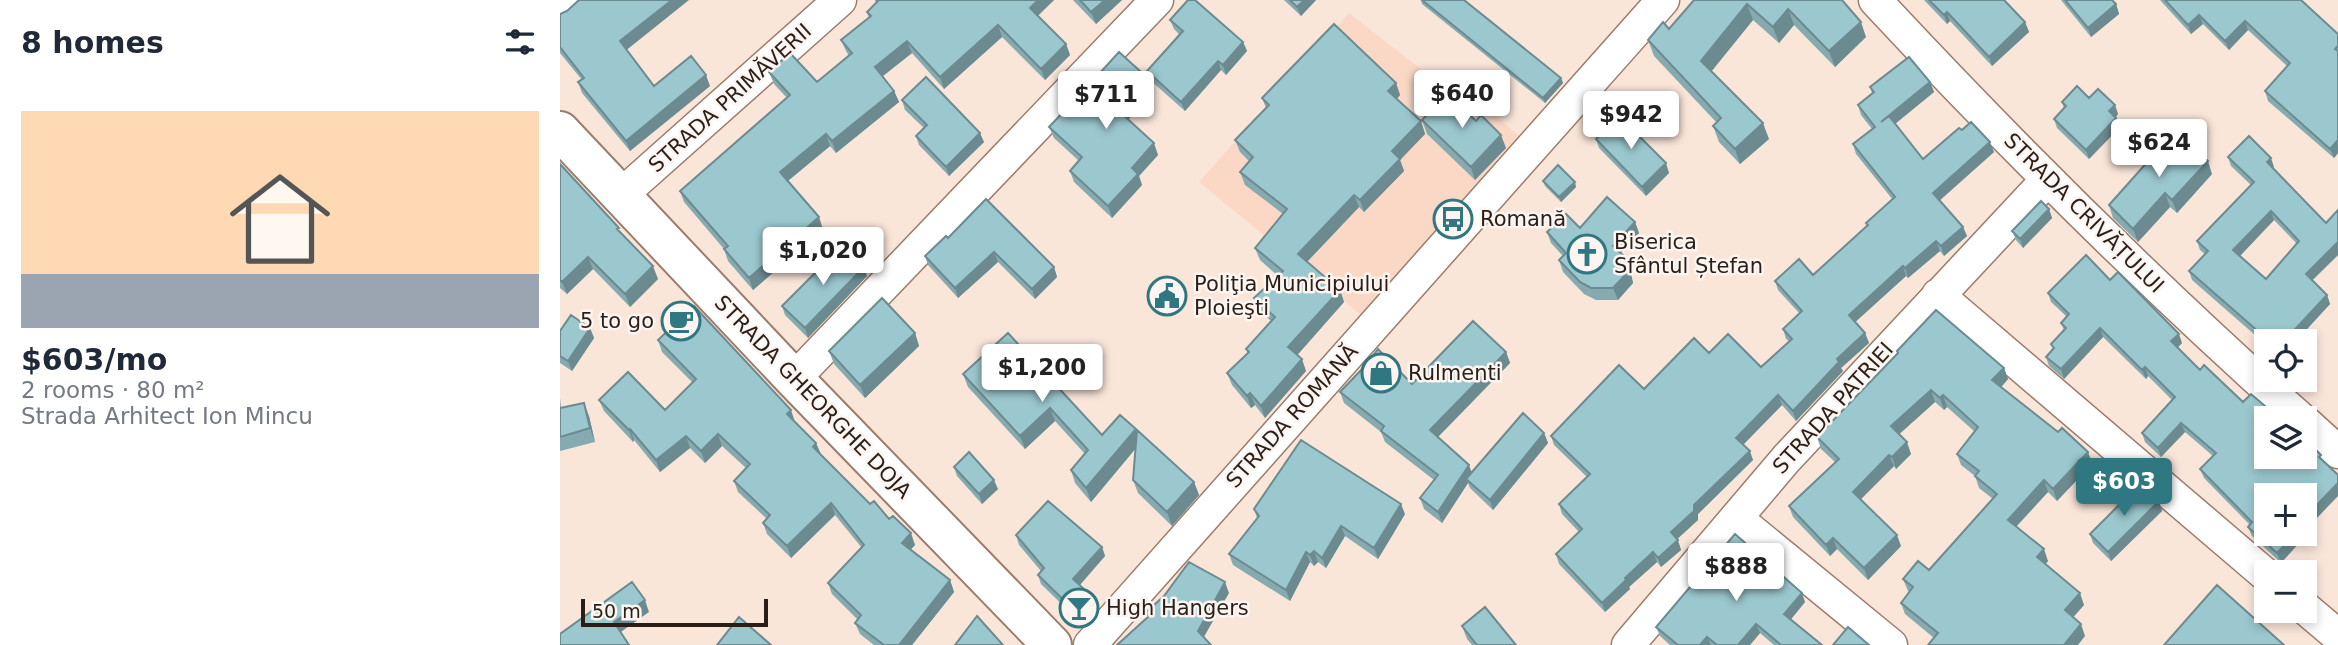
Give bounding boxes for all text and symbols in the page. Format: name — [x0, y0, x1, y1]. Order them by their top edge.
street label: STRADA PRIMĂVERII — [642, 17, 816, 177]
icon: filters — [501, 23, 539, 61]
text: 8 homes — [21, 25, 164, 60]
pin: $640 — [1421, 71, 1503, 130]
pin: $711 — [1065, 72, 1147, 131]
text: $640 — [1430, 80, 1494, 106]
text: $711 — [1074, 81, 1138, 107]
pin: $942 — [1590, 92, 1672, 151]
text: $942 — [1599, 101, 1663, 127]
pin: $624 — [2118, 120, 2200, 179]
street label: STRADA CRIVĂȚULUI — [1999, 127, 2170, 298]
text: $624 — [2127, 129, 2191, 155]
icon: home — [217, 156, 343, 282]
bus stop icon: Romană — [1432, 198, 1474, 240]
place label: Romană — [1480, 207, 1566, 231]
pin: $1,020 — [766, 228, 880, 287]
place label: Biserica Sfântul Ștefan — [1614, 230, 1763, 278]
church icon: Biserica Sfântul Ștefan — [1566, 233, 1608, 275]
text: $1,020 — [779, 237, 867, 263]
place label: Poliţia Municipiului Ploieşti — [1194, 272, 1389, 320]
public building icon: Poliţia Municipiului Ploieşti — [1146, 275, 1188, 317]
street label: STRADA GHEORGHE DOJA — [710, 291, 917, 504]
cafe icon: 5 to go — [660, 300, 702, 342]
place label: 5 to go — [580, 309, 654, 333]
map controls — [2254, 329, 2317, 623]
button: locate — [2254, 329, 2317, 392]
street label: STRADA PATRIEI — [1768, 337, 1898, 479]
street label: STRADA ROMANĂ — [1220, 338, 1363, 493]
text: $603/mo — [21, 342, 167, 377]
pin: $1,200 — [985, 344, 1099, 404]
shop icon: Rulmenti — [1360, 352, 1402, 394]
text: $1,200 — [998, 354, 1086, 380]
place label: Rulmenti — [1408, 361, 1502, 385]
text: 2 rooms · 80 m² — [21, 377, 205, 403]
text: Strada Arhitect Ion Mincu — [21, 403, 313, 429]
button: layers — [2254, 406, 2317, 469]
pin: $603 — [2083, 458, 2165, 518]
text: $603 — [2092, 468, 2156, 494]
button: + — [2254, 483, 2317, 546]
pin: $888 — [1695, 544, 1777, 603]
text: $888 — [1704, 553, 1768, 579]
button: − — [2254, 560, 2317, 623]
bar icon: High Hangers — [1058, 587, 1100, 629]
scale bar — [581, 596, 768, 628]
place label: High Hangers — [1106, 596, 1249, 620]
text: 50 m — [592, 600, 641, 622]

